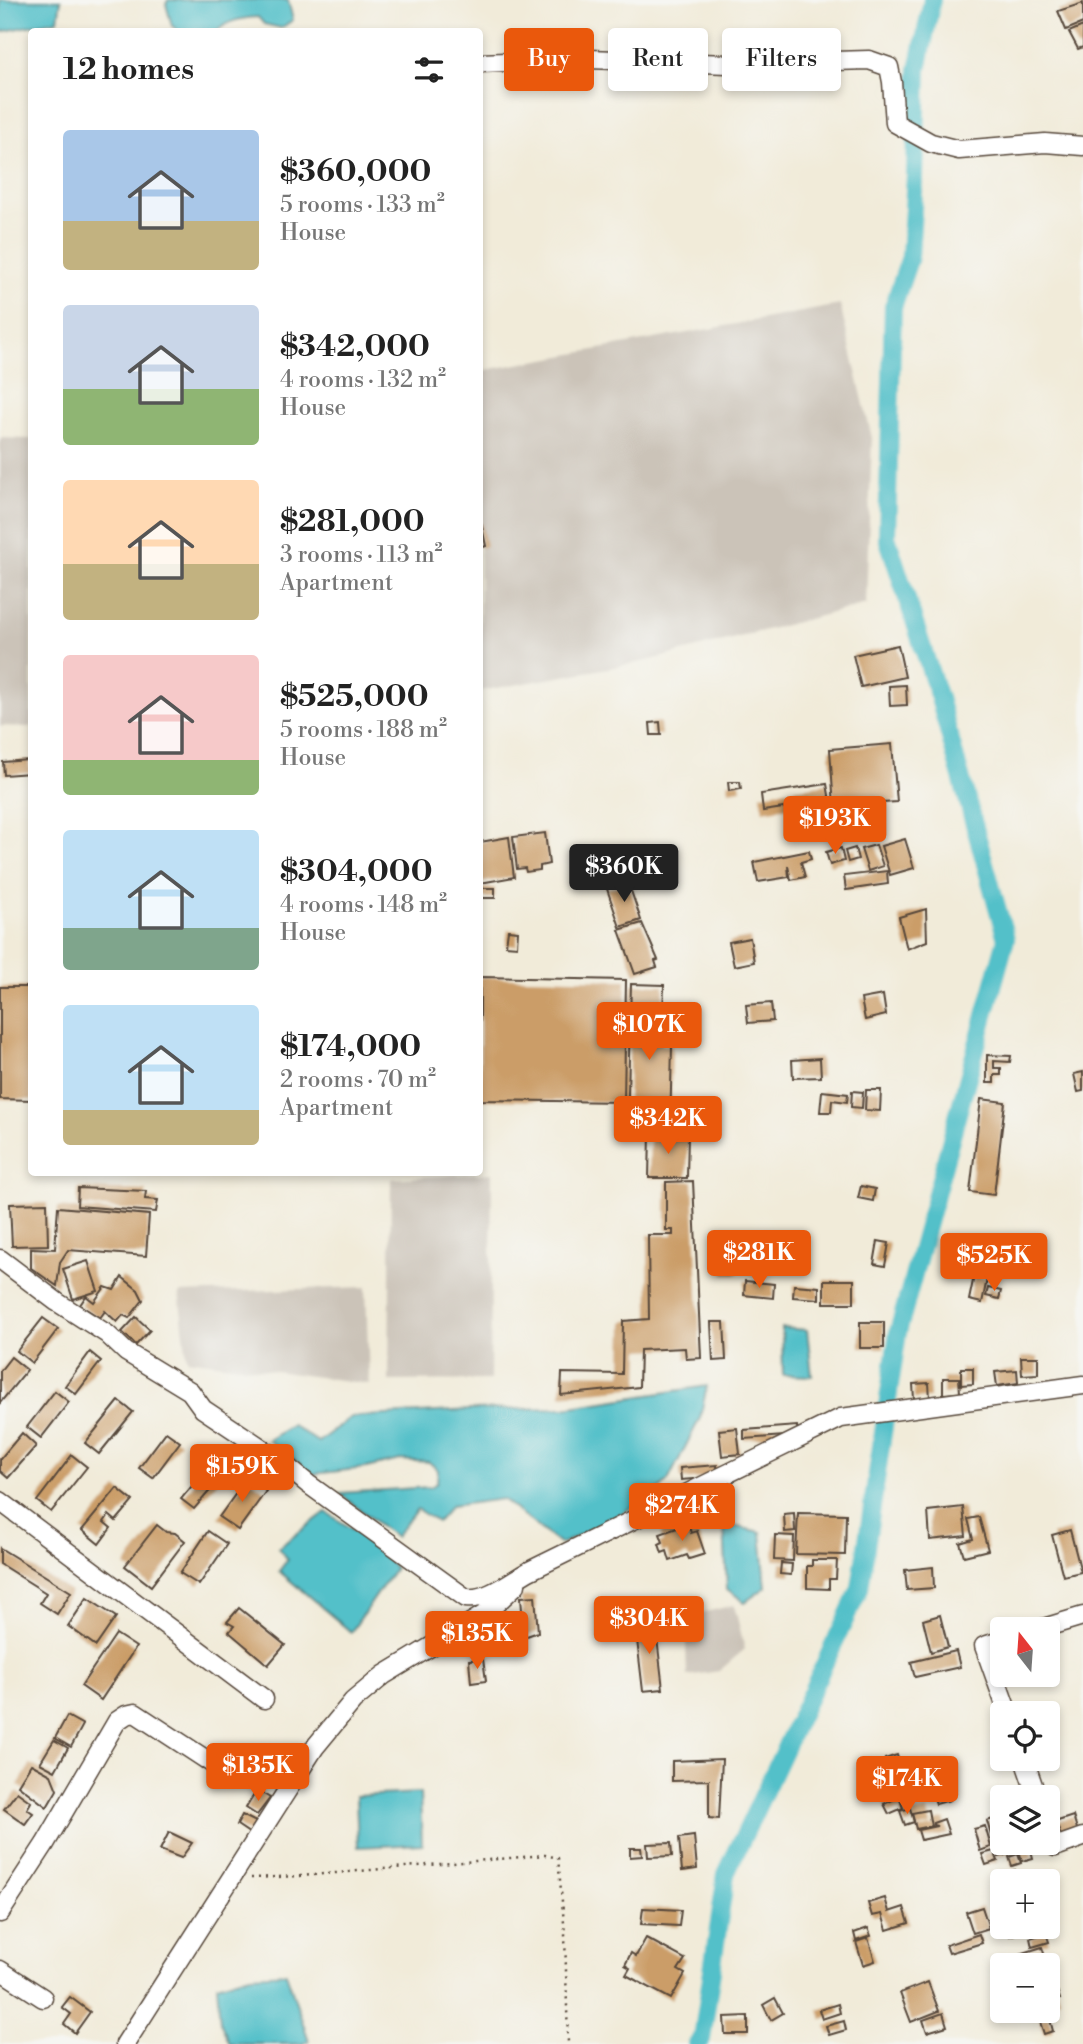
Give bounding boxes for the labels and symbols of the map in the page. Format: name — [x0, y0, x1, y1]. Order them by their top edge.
pin: $193K — [786, 796, 884, 856]
pin: $360K — [575, 844, 673, 904]
pin: $107K — [600, 1002, 698, 1062]
pin: $342K — [619, 1096, 717, 1156]
pin: $281K — [710, 1230, 808, 1290]
pin: $525K — [945, 1234, 1043, 1293]
pin: $159K — [193, 1444, 291, 1504]
pin: $274K — [633, 1484, 731, 1543]
pin: $304K — [600, 1596, 698, 1656]
pin: $135K — [428, 1612, 526, 1671]
north arrow — [990, 1617, 1060, 1687]
pin: $135K — [209, 1744, 307, 1803]
pin: $174K — [858, 1756, 956, 1816]

